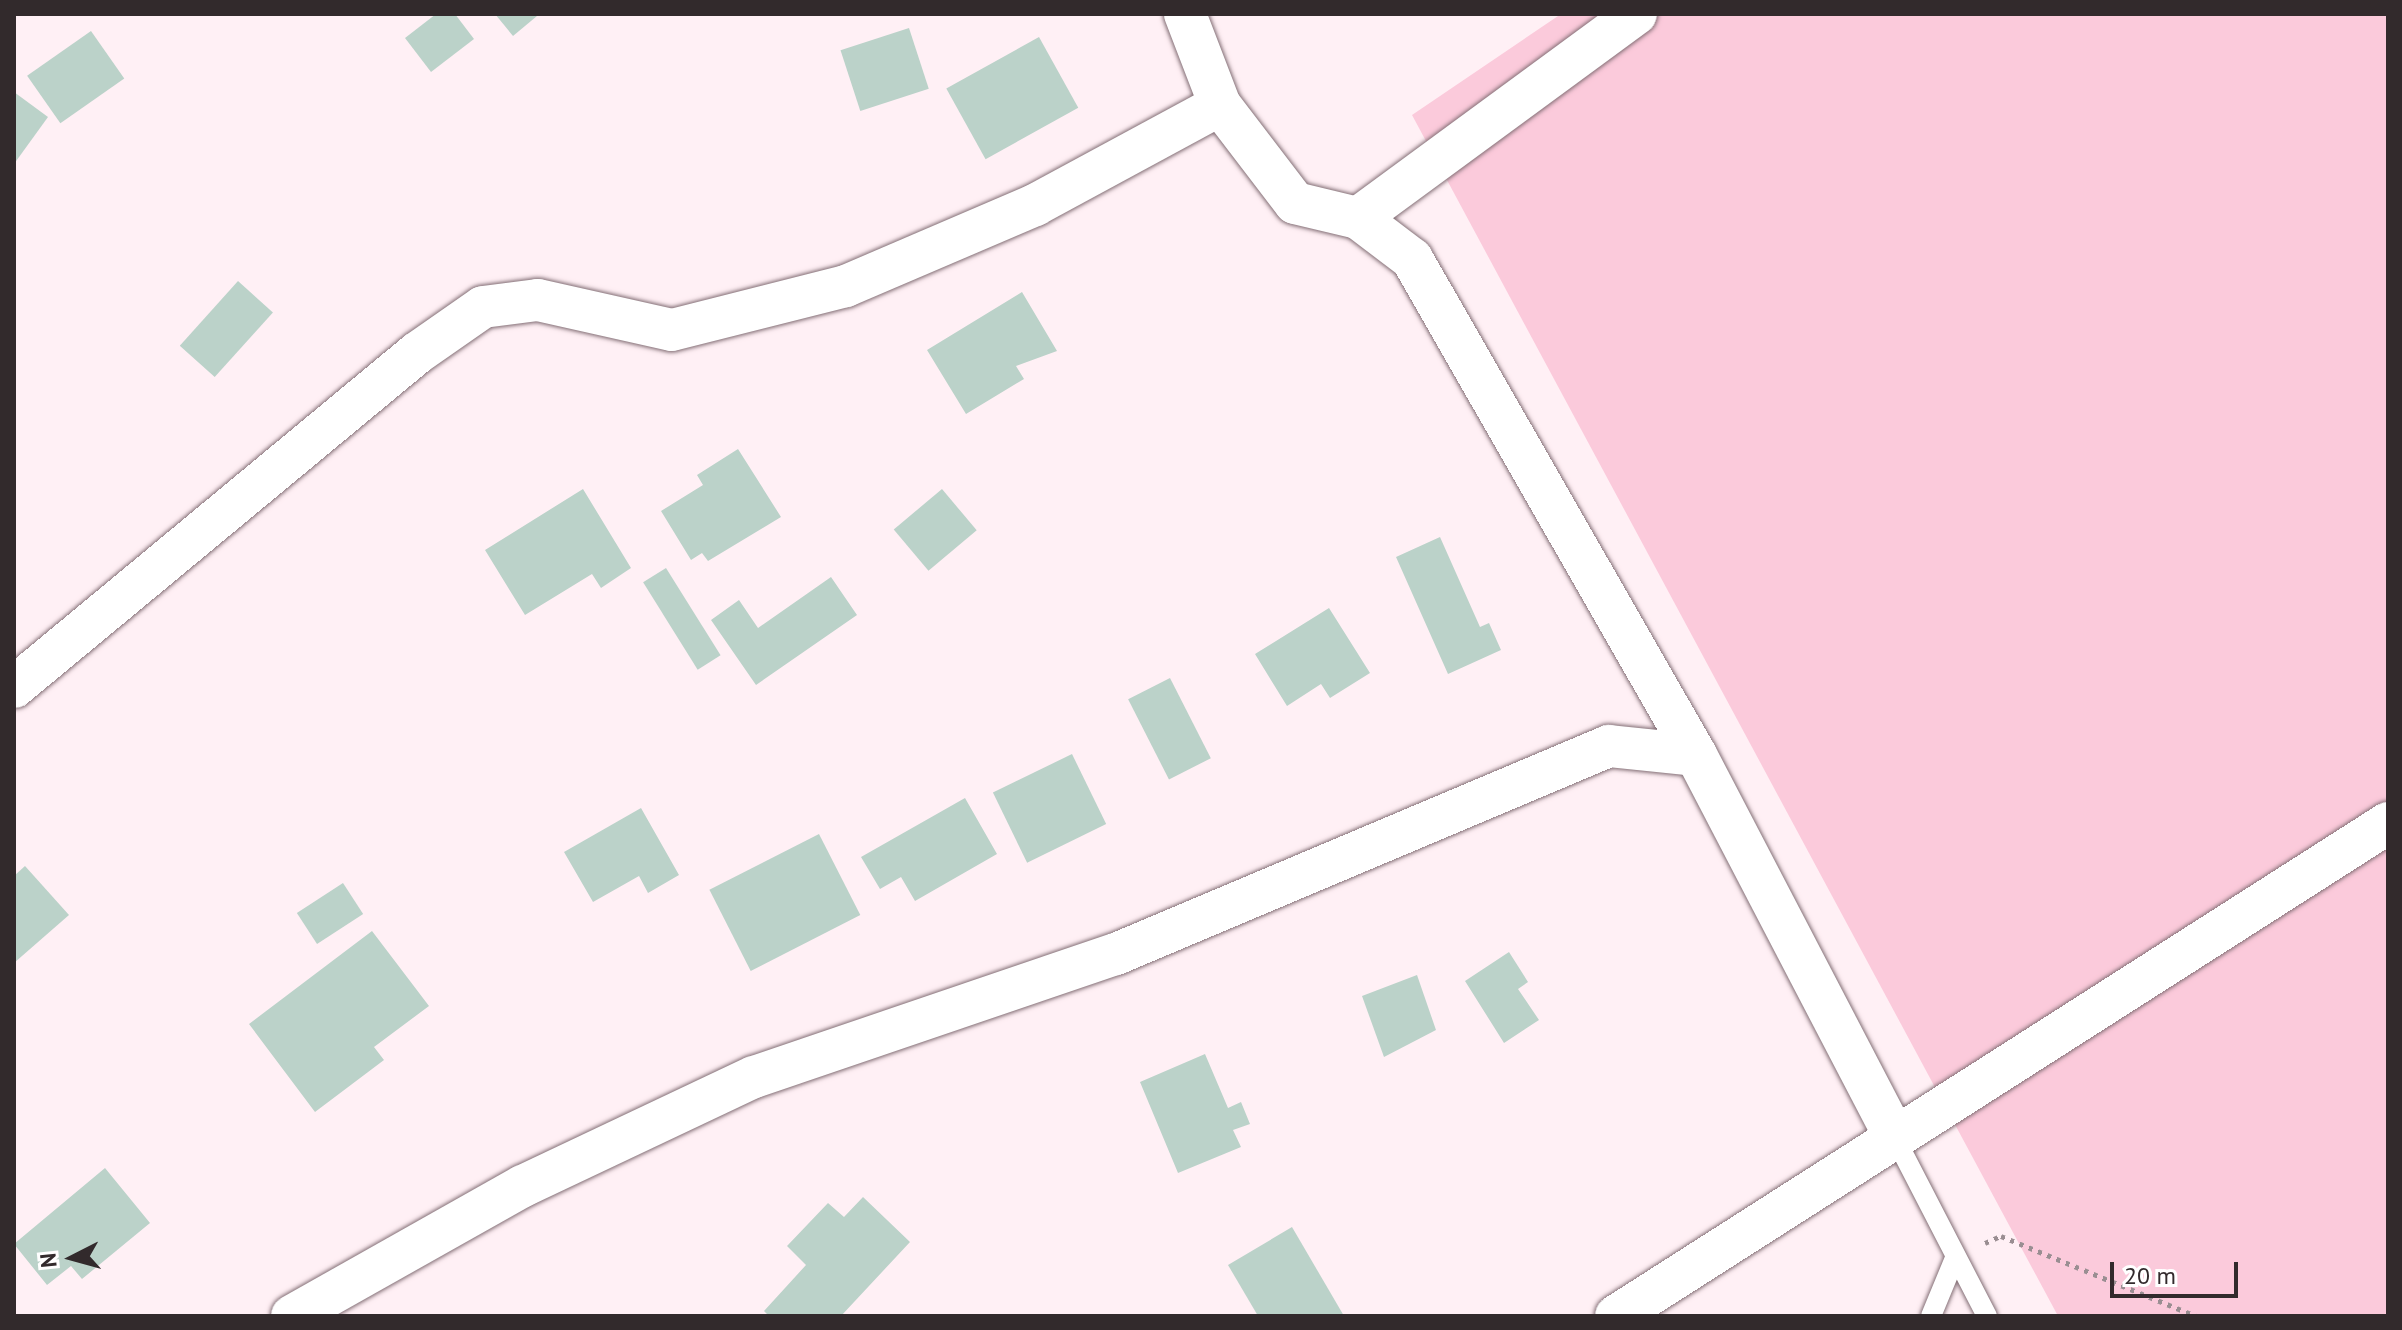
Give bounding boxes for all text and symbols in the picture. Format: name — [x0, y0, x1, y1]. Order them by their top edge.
north arrow — [32, 1218, 112, 1298]
scale bar — [2114, 1246, 2242, 1296]
text: N — [33, 1252, 63, 1269]
text: 20 m — [2124, 1260, 2176, 1291]

